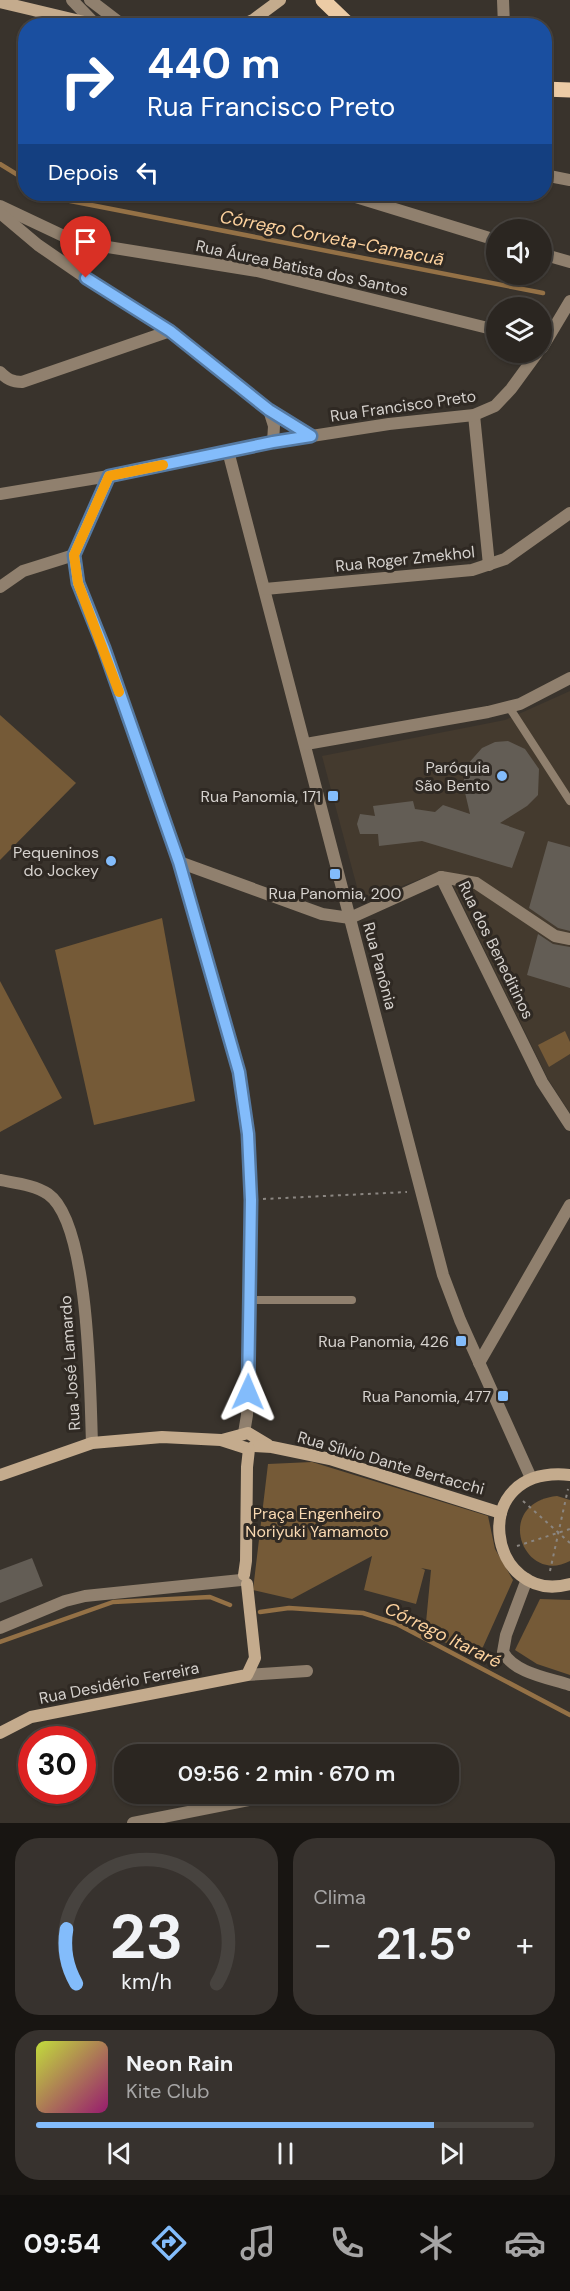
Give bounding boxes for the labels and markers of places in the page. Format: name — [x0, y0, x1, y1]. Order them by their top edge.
pin — [60, 216, 111, 278]
place label: Paróquia São Bento — [415, 757, 490, 796]
marker: Paróquia São Bento — [495, 769, 509, 783]
place label: Rua Panomia, 171 — [201, 786, 321, 807]
marker: Rua Panomia, 171 — [326, 789, 340, 803]
place label: Pequeninos do Jockey — [13, 842, 99, 881]
marker: Pequeninos do Jockey — [104, 854, 118, 868]
marker: Rua Panomia, 200 — [328, 867, 342, 881]
place label: Rua Panomia, 200 — [269, 883, 401, 904]
place label: Rua Panomia, 426 — [318, 1331, 449, 1352]
marker: Rua Panomia, 426 — [454, 1334, 468, 1348]
place label: Rua Panomia, 477 — [362, 1386, 491, 1407]
marker: Rua Panomia, 477 — [496, 1389, 510, 1403]

